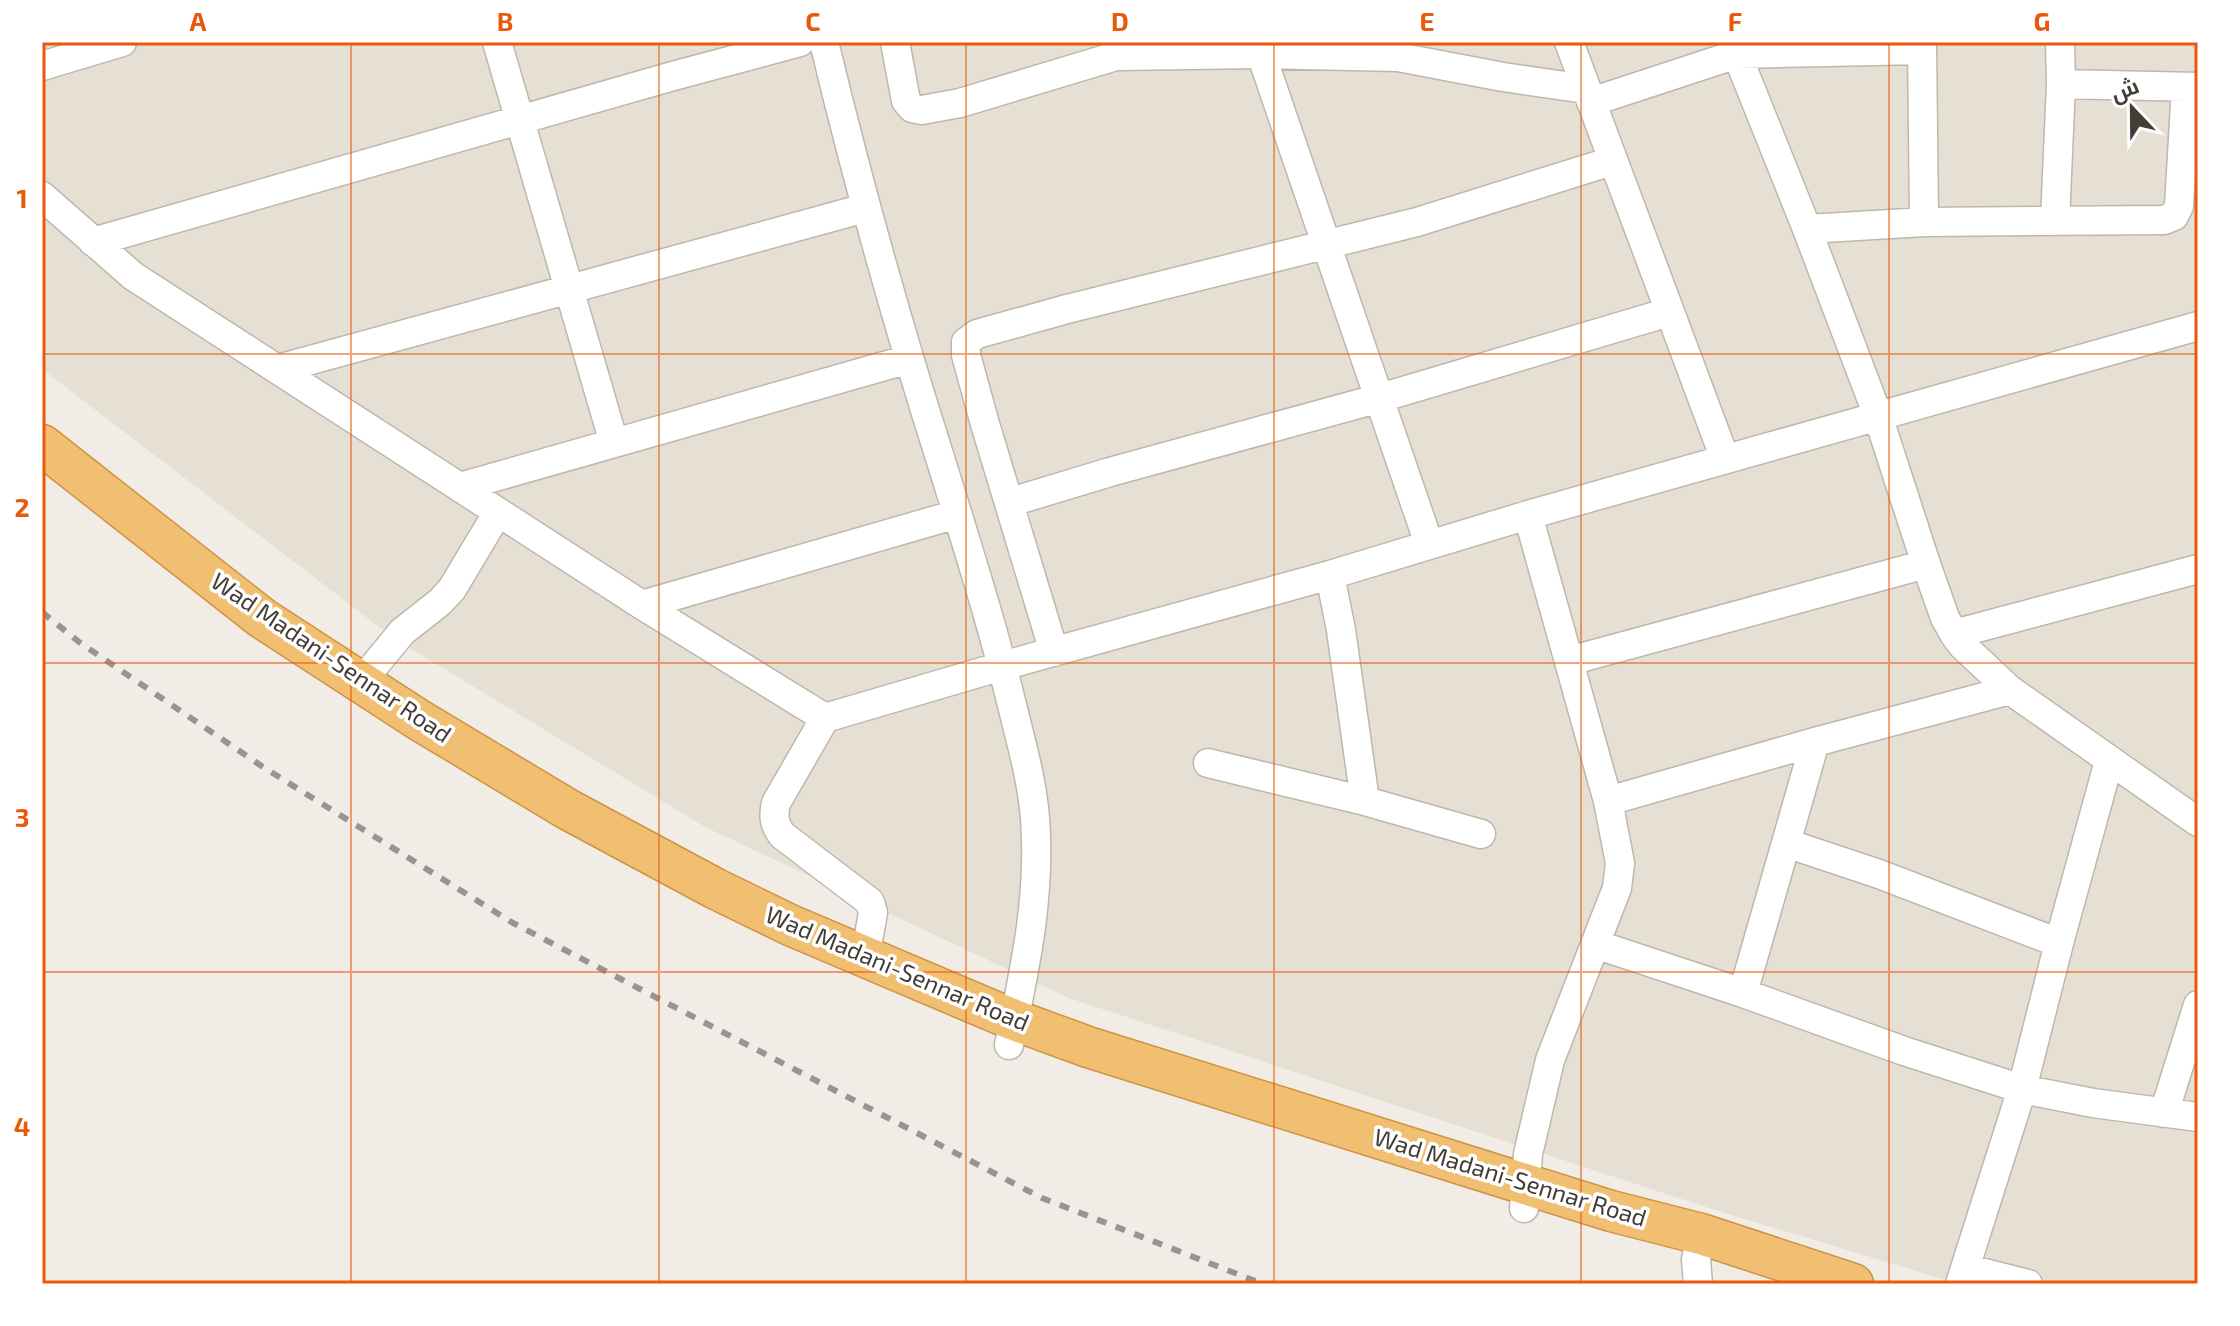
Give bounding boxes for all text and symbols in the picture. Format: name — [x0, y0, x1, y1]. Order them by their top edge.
text: A — [190, 5, 207, 36]
text: B — [497, 5, 513, 36]
text: C — [805, 5, 821, 36]
text: D — [1111, 5, 1129, 36]
text: E — [1419, 5, 1435, 36]
text: F — [1728, 5, 1742, 36]
text: G — [2034, 5, 2050, 36]
north arrow — [2092, 68, 2172, 148]
text: ش — [2106, 71, 2143, 108]
text: 1 — [16, 182, 28, 213]
text: 2 — [14, 491, 30, 522]
street label: Wad Madani-Sennar Road — [206, 565, 457, 748]
text: 3 — [15, 801, 29, 832]
street label: Wad Madani-Sennar Road — [761, 899, 1034, 1036]
text: 4 — [14, 1110, 30, 1141]
street label: Wad Madani-Sennar Road — [1371, 1121, 1650, 1232]

